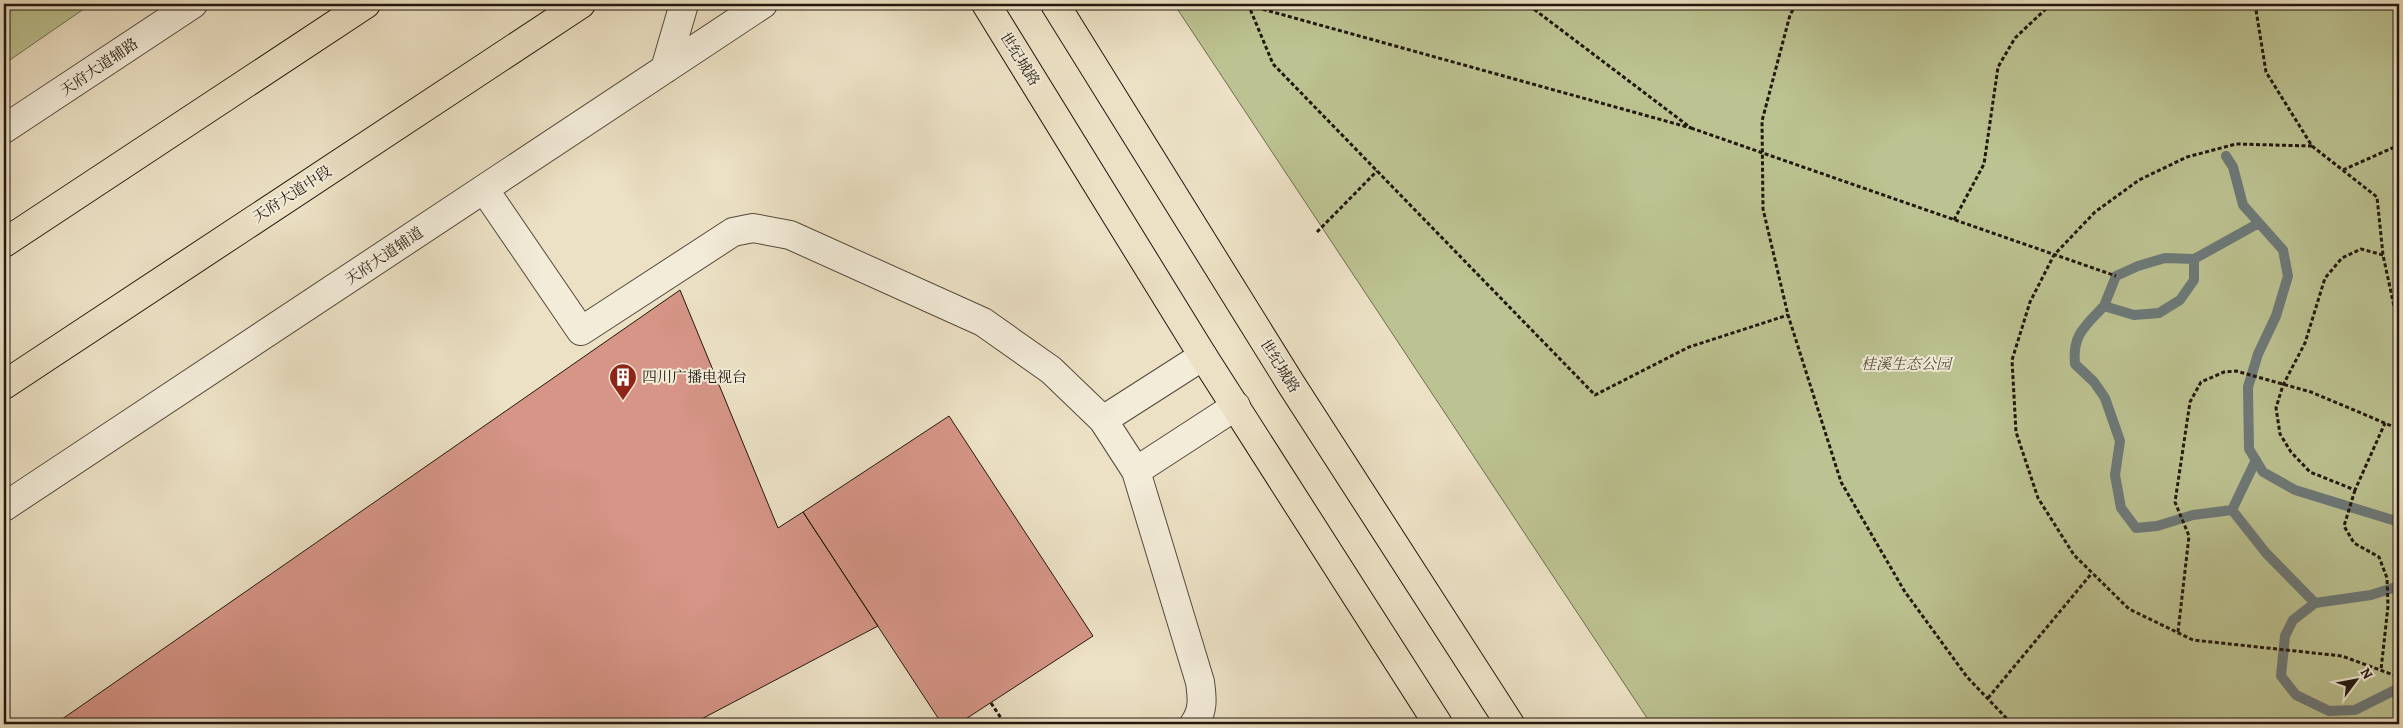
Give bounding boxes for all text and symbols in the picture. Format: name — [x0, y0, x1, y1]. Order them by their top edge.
street label: 世纪城路 — [996, 28, 1044, 90]
street label: 天府大道辅路 — [56, 34, 142, 100]
street label: 天府大道中段 — [249, 161, 335, 227]
street label: 天府大道辅道 — [341, 223, 427, 289]
street label: 世纪城路 — [1256, 335, 1304, 397]
park label: 桂溪生态公园 — [1861, 354, 1953, 374]
building icon: 四川广播电视台 — [608, 362, 638, 401]
place label: 四川广播电视台 — [642, 367, 747, 387]
north arrow — [2330, 656, 2380, 706]
text: N — [2356, 664, 2377, 683]

